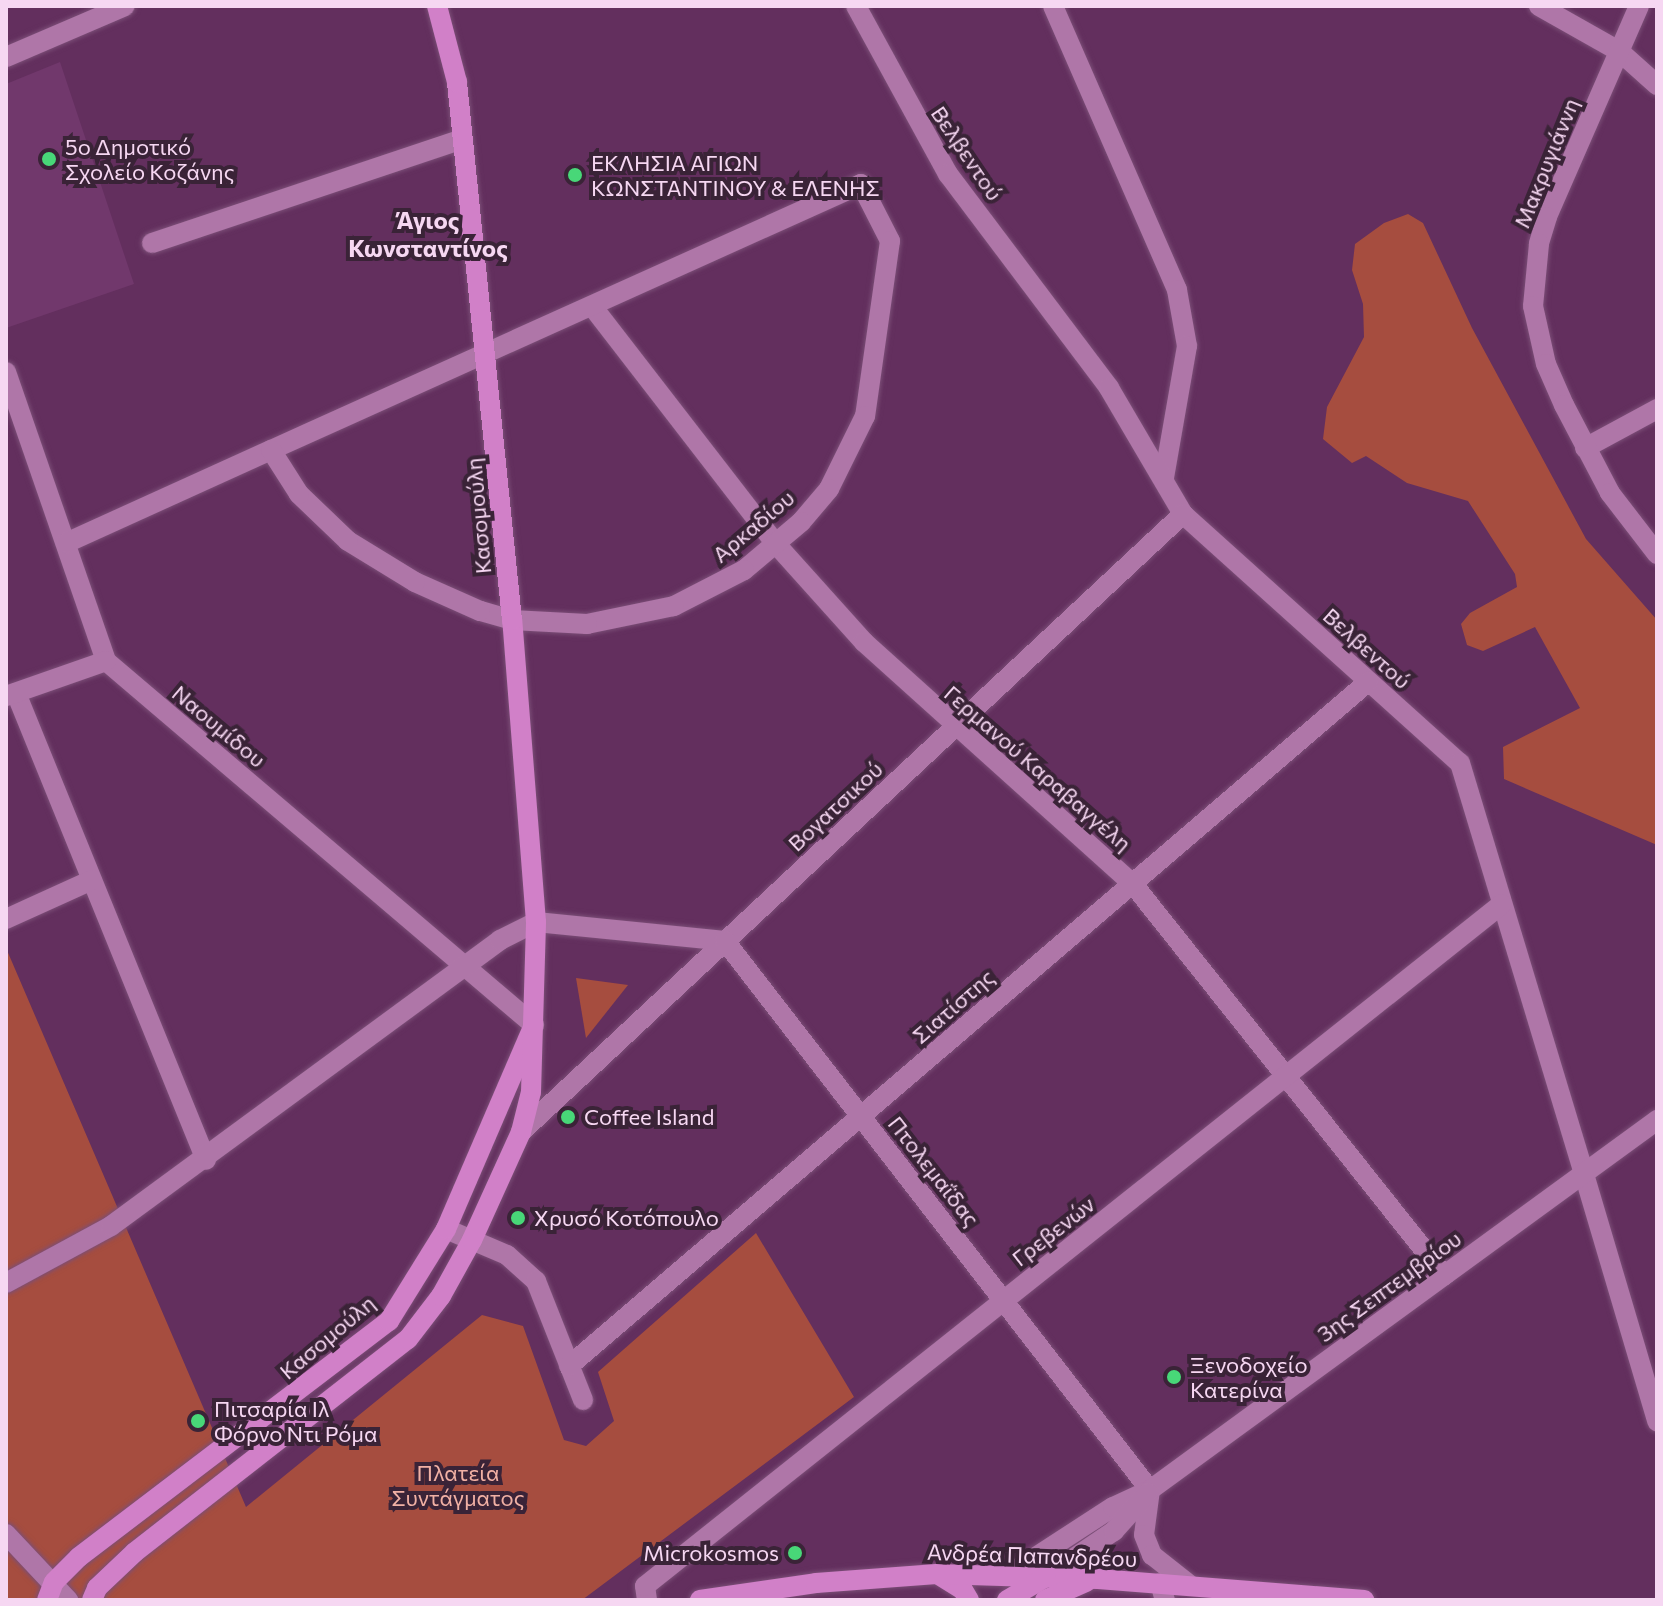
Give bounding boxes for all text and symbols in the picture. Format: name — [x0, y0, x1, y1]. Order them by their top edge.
street label: Μακρυγιάννη — [1508, 94, 1584, 232]
street label: Βελβεντού — [926, 101, 1008, 205]
place label: 5ο Δημοτικό Σχολείο Κοζάνης — [65, 133, 235, 184]
place label: ΕΚΛΗΣΙΑ ΑΓΙΩΝ ΚΩΝΣΤΑΝΤΙΝΟΥ & ΕΛΕΝΗΣ — [591, 149, 880, 200]
marker: 5ο Δημοτικό Σχολείο Κοζάνης — [40, 150, 58, 168]
marker: ΕΚΛΗΣΙΑ ΑΓΙΩΝ ΚΩΝΣΤΑΝΤΙΝΟΥ & ΕΛΕΝΗΣ — [566, 166, 584, 184]
district label: Άγιος Κωνσταντίνος — [348, 206, 508, 262]
street label: Κασομούλη — [460, 457, 496, 575]
street label: Αρκαδίου — [707, 484, 799, 568]
street label: Βελβεντού — [1318, 602, 1416, 694]
street label: Ναουμίδου — [167, 679, 271, 773]
street label: Γερμανού Καραβαγγέλη — [939, 680, 1137, 856]
street label: Βογατσικού — [782, 756, 888, 856]
street label: Σιατίστης — [907, 963, 999, 1049]
place label: Coffee Island — [584, 1104, 714, 1130]
marker: Coffee Island — [559, 1108, 577, 1126]
street label: Πτολεμαΐδας — [883, 1111, 985, 1231]
street label: Γρεβενών — [1007, 1191, 1099, 1271]
place label: Χρυσό Κοτόπουλο — [534, 1205, 719, 1231]
marker: Χρυσό Κοτόπουλο — [509, 1209, 527, 1227]
street label: 3ης Σεπτεμβρίου — [1312, 1225, 1466, 1347]
street label: Κασομούλη — [274, 1290, 380, 1384]
place label: Ξενοδοχείο Κατερίνα — [1190, 1351, 1308, 1402]
marker: Ξενοδοχείο Κατερίνα — [1165, 1368, 1183, 1386]
place label: Πιτσαρία Ιλ Φόρνο Ντι Ρόμα — [214, 1395, 377, 1446]
marker: Πιτσαρία Ιλ Φόρνο Ντι Ρόμα — [189, 1412, 207, 1430]
park label: Πλατεία Συντάγματος — [391, 1459, 525, 1510]
street label: Ανδρέα Παπανδρέου — [926, 1538, 1138, 1572]
place label: Microkosmos — [643, 1540, 779, 1566]
marker: Microkosmos — [786, 1544, 804, 1562]

